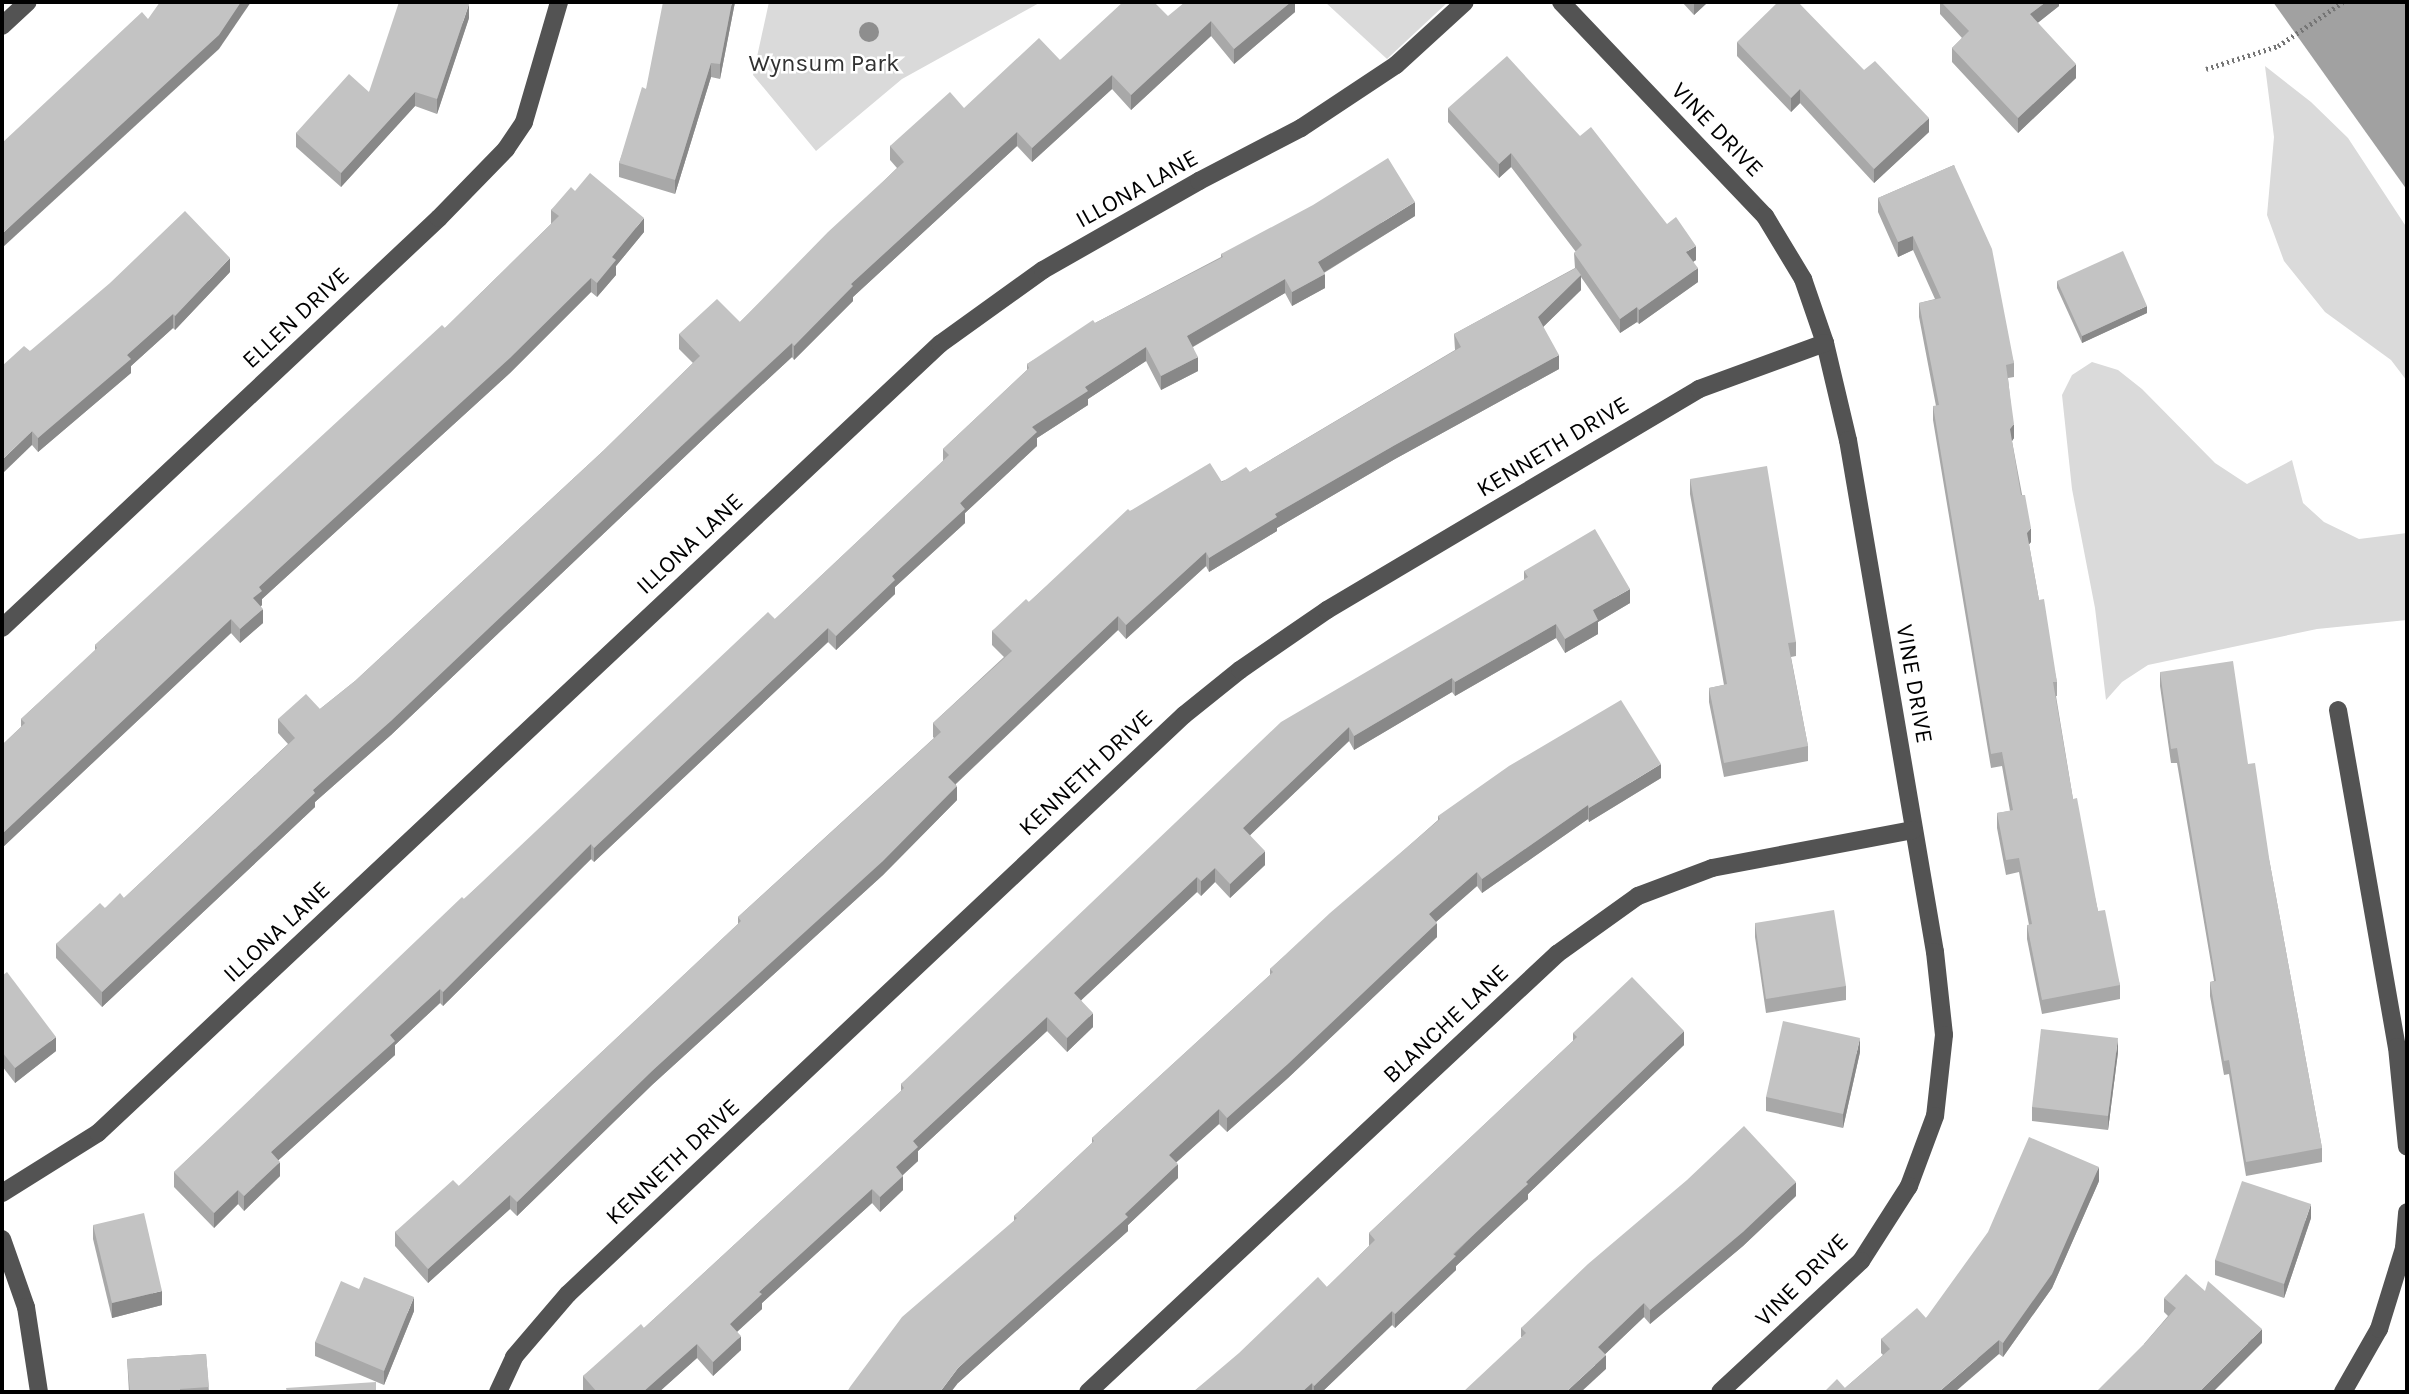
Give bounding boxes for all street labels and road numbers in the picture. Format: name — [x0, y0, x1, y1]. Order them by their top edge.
street label: VINE DRIVE — [1665, 77, 1769, 183]
street label: ILLONA LANE — [1071, 144, 1203, 234]
street label: ELLEN DRIVE — [237, 261, 355, 375]
street label: KENNETH DRIVE — [1472, 390, 1634, 504]
street label: ILLONA LANE — [631, 487, 749, 601]
street label: VINE DRIVE — [1889, 622, 1939, 746]
street label: KENNETH DRIVE — [1013, 704, 1159, 842]
street label: ILLONA LANE — [218, 875, 336, 989]
street label: BLANCHE LANE — [1377, 959, 1515, 1089]
street label: KENNETH DRIVE — [600, 1093, 746, 1231]
street label: VINE DRIVE — [1749, 1227, 1855, 1333]

